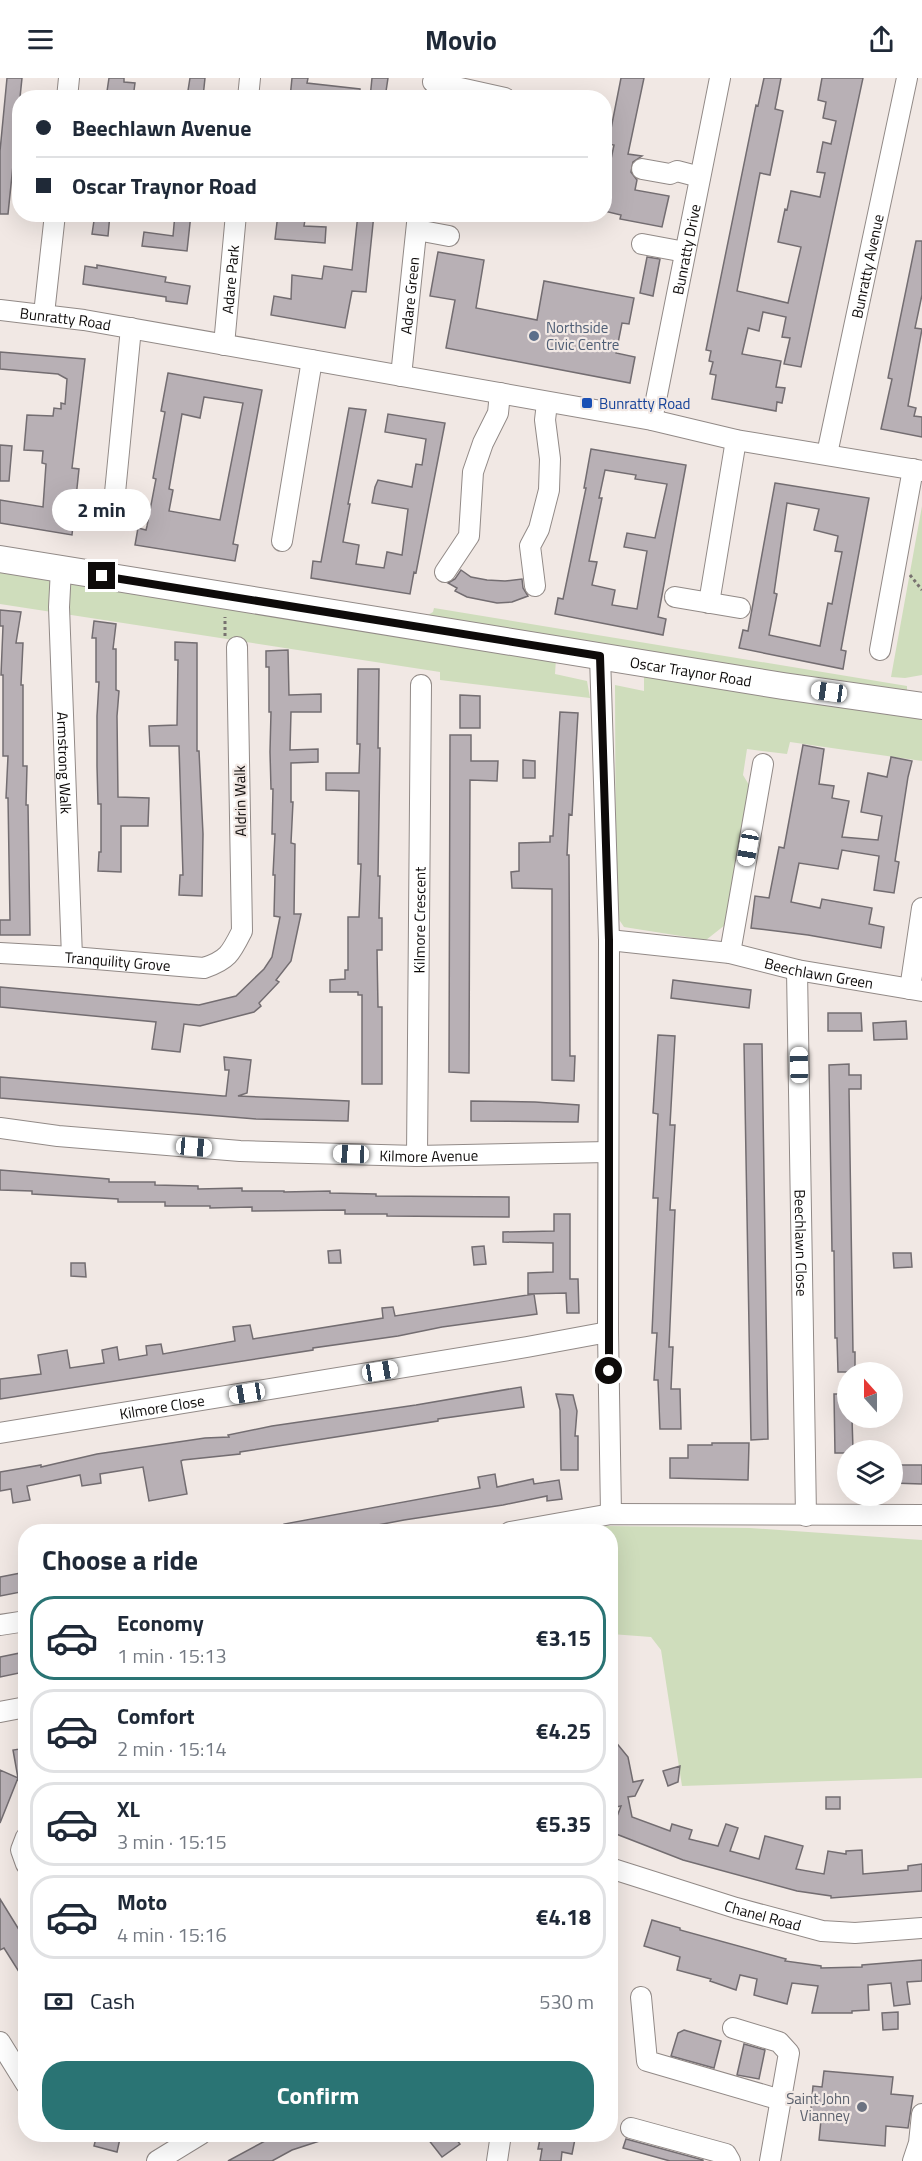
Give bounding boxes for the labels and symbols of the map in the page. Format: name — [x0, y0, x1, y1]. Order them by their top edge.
street label: Bunratty Drive — [666, 202, 706, 297]
street label: Bunratty Avenue — [845, 212, 889, 320]
street label: Adare Park — [215, 244, 245, 315]
street label: Adare Green — [394, 256, 425, 335]
street label: Bunratty Road — [19, 301, 113, 336]
place label: Northside Civic Centre — [546, 316, 619, 356]
marker: Northside Civic Centre — [527, 329, 541, 343]
place label: Bunratty Road — [599, 392, 691, 415]
marker: Bunratty Road — [580, 396, 594, 410]
callout: 2 min — [52, 489, 152, 531]
route end — [88, 562, 115, 589]
street label: Oscar Traynor Road — [628, 650, 754, 692]
car — [810, 681, 848, 703]
street label: Armstrong Walk — [51, 711, 78, 814]
street label: Aldrin Walk — [228, 765, 252, 837]
car — [736, 829, 760, 867]
street label: Kilmore Crescent — [407, 866, 431, 973]
street label: Tranquility Grove — [64, 945, 171, 977]
street label: Beechlawn Green — [762, 951, 875, 994]
car — [790, 1047, 808, 1083]
car — [175, 1136, 213, 1158]
street label: Kilmore Avenue — [379, 1143, 478, 1168]
car — [333, 1144, 369, 1164]
street label: Beechlawn Close — [789, 1189, 814, 1297]
route start — [595, 1357, 622, 1384]
car — [361, 1359, 399, 1383]
north arrow — [837, 1362, 903, 1428]
car — [228, 1381, 266, 1405]
street label: Kilmore Close — [118, 1388, 206, 1425]
street label: Chanel Road — [722, 1894, 804, 1936]
place label: Saint John Vianney — [786, 2087, 850, 2127]
marker: Saint John Vianney — [855, 2100, 869, 2114]

